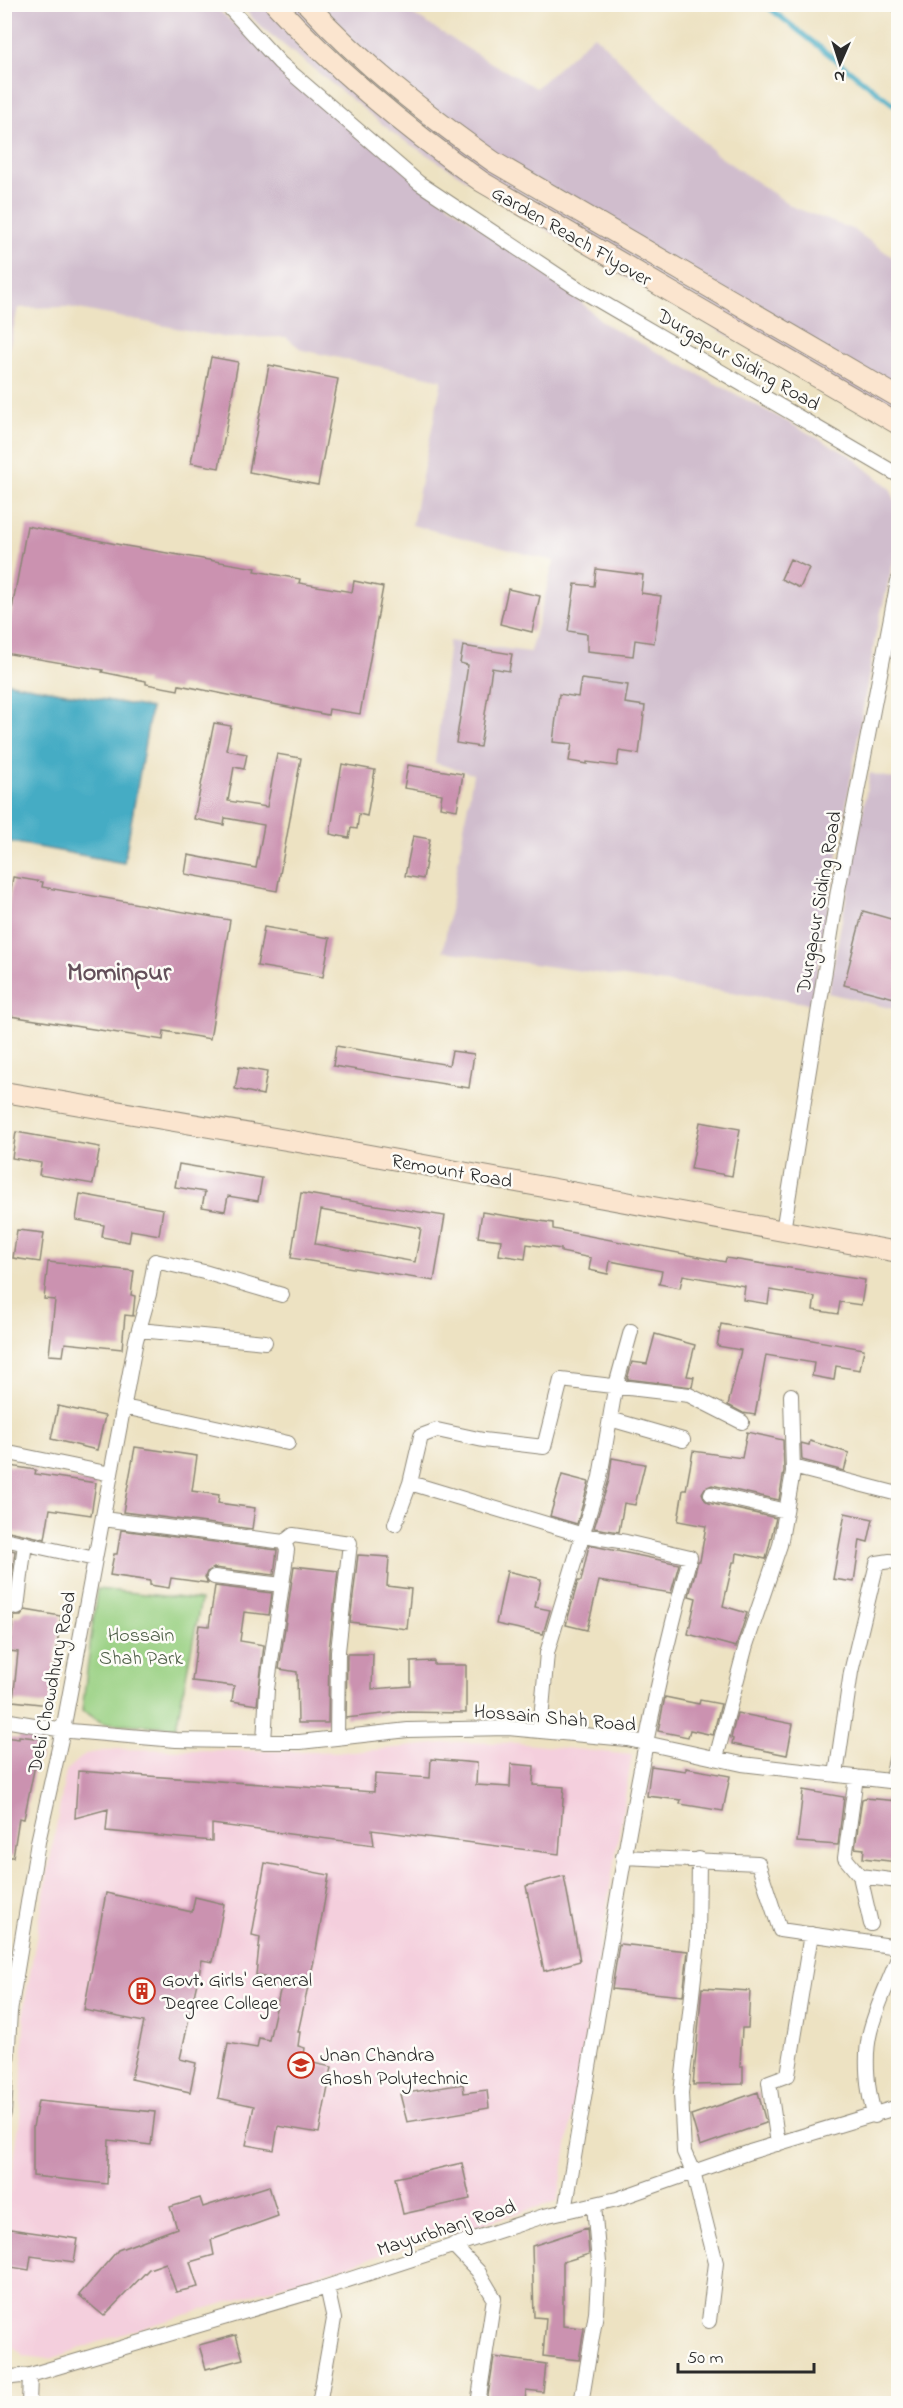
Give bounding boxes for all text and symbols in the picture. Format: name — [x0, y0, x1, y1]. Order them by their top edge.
north arrow — [810, 33, 870, 93]
text: N — [833, 64, 845, 88]
street label: Garden Reach Flyover — [485, 179, 657, 295]
street label: Durgapur Siding Road — [649, 302, 825, 421]
street label: Durgapur Siding Road — [790, 809, 852, 997]
district label: Mominpur — [67, 955, 172, 993]
street label: Remount Road — [389, 1148, 514, 1197]
street label: Debi Chowdhury Road — [21, 1589, 85, 1777]
park label: Hossain Shah Park — [99, 1622, 183, 1674]
street label: Hossain Shah Road — [472, 1698, 637, 1741]
place label: Govt. Girls' General Degree College — [161, 1967, 312, 2020]
building icon: Govt. Girls' General Degree College — [127, 1976, 157, 2006]
place label: Jnan Chandra Ghosh Polytechnic — [320, 2042, 468, 2094]
school or university icon: Jnan Chandra Ghosh Polytechnic — [286, 2050, 316, 2080]
street label: Mayurbhanj Road — [374, 2193, 520, 2265]
scale bar — [678, 2336, 814, 2374]
text: 50 m — [687, 2346, 724, 2372]

